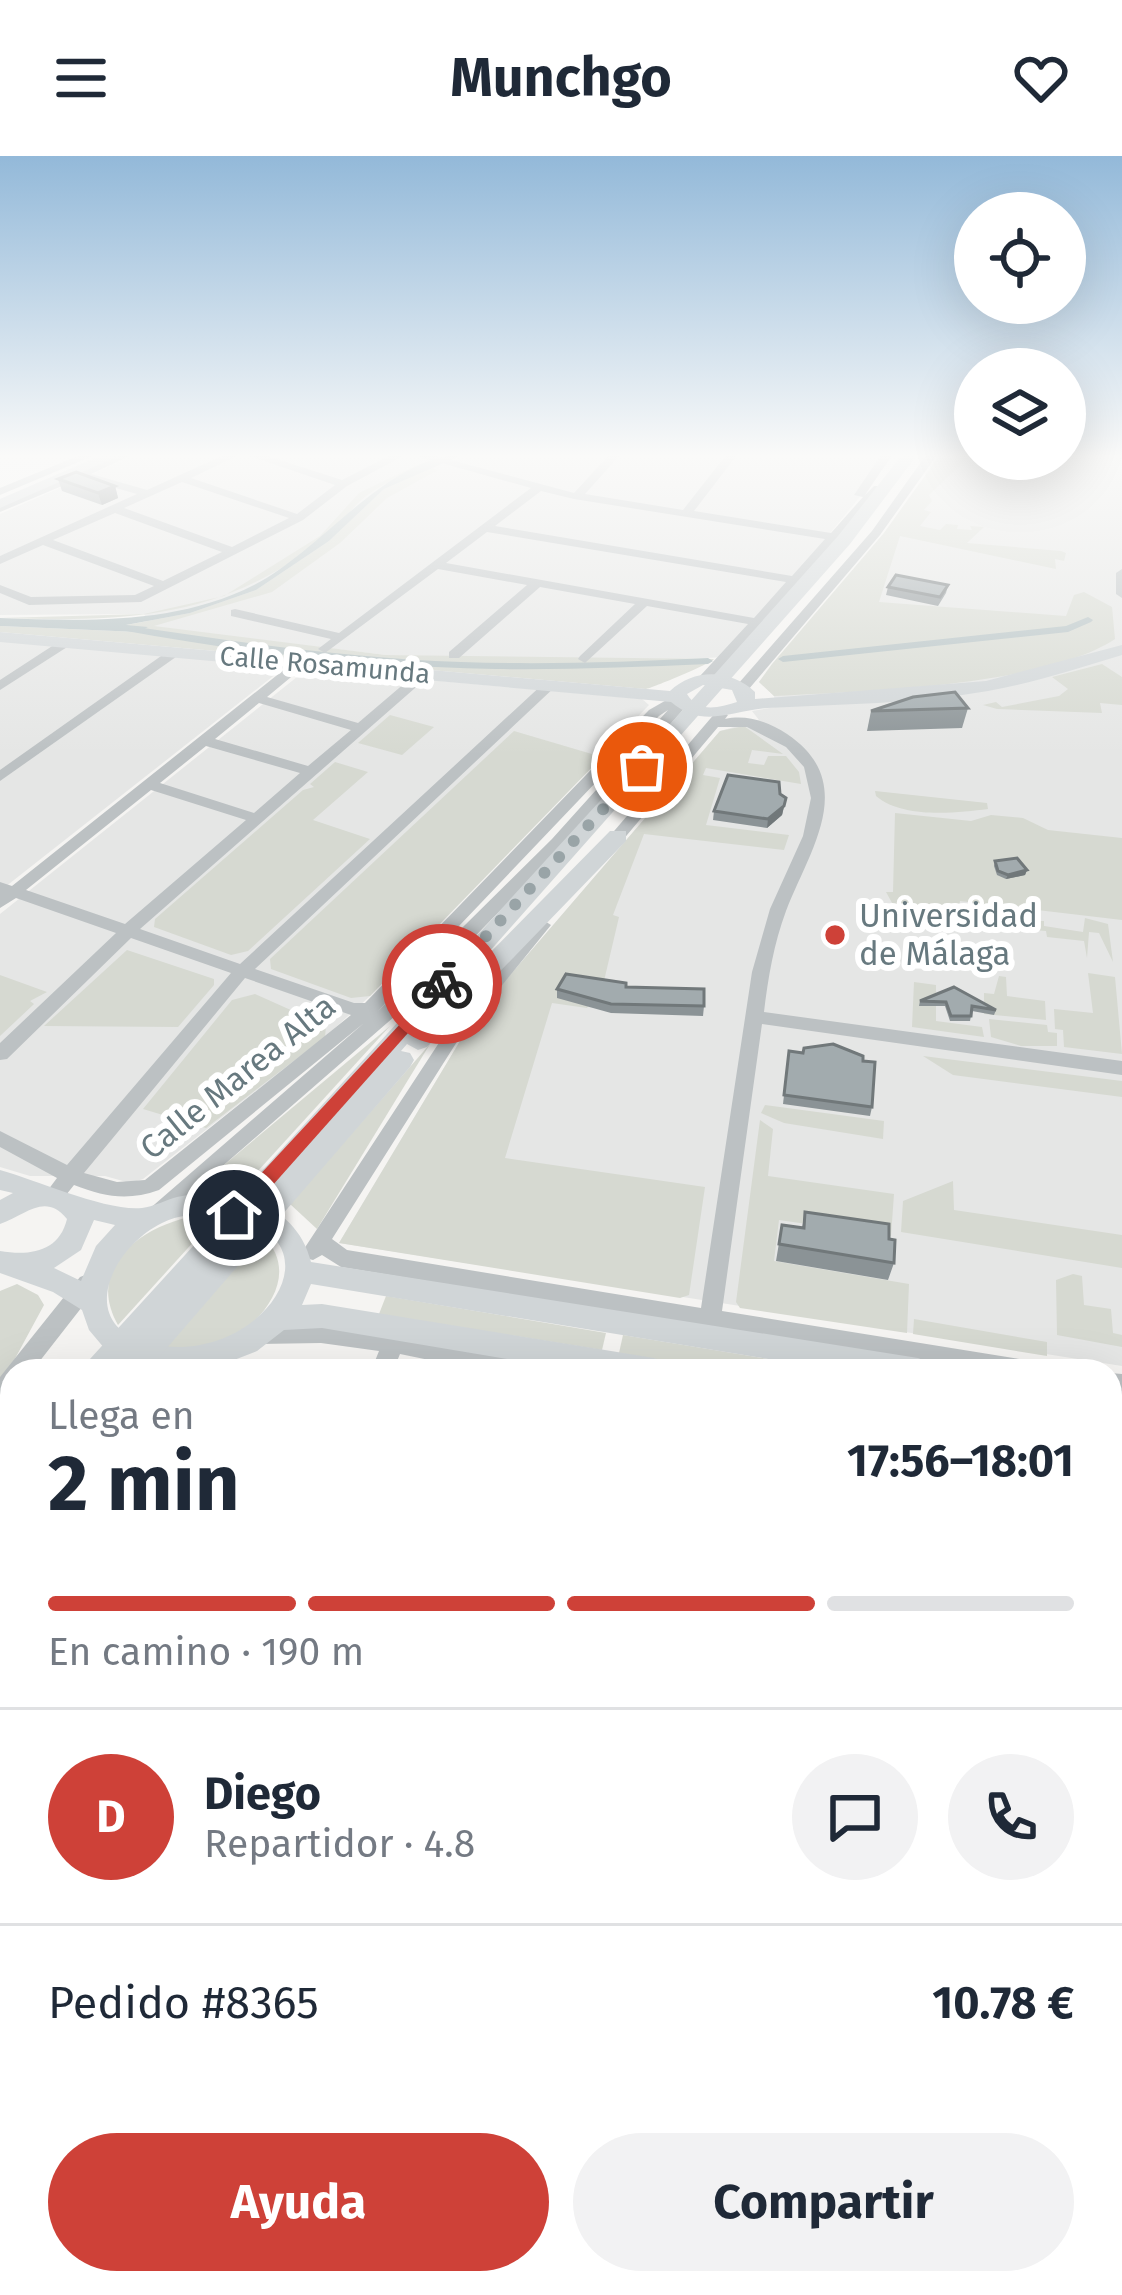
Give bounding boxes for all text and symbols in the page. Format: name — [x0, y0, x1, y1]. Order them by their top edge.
icon: menu — [48, 45, 114, 111]
icon: heart — [1008, 45, 1074, 111]
text: Munchgo — [450, 46, 672, 110]
map controls — [954, 192, 1086, 480]
button: locate — [954, 192, 1086, 324]
button: layers — [954, 348, 1086, 480]
street label: Calle Rosamunda — [218, 640, 432, 690]
pin — [591, 716, 693, 818]
icon: bag — [609, 734, 675, 800]
place label: Universidad de Málaga — [859, 896, 1038, 974]
marker: Universidad de Málaga — [822, 922, 848, 948]
courier — [382, 924, 502, 1044]
icon: bike — [409, 951, 475, 1017]
street label: Calle Marea Alta — [132, 986, 344, 1168]
pin — [183, 1164, 285, 1266]
icon: home — [201, 1182, 267, 1248]
text: Llega en — [48, 1393, 195, 1439]
text: 17:56–18:01 — [847, 1434, 1074, 1488]
text: 2 min — [48, 1437, 240, 1531]
text: En camino · 190 m — [48, 1629, 364, 1675]
button: chat — [792, 1754, 918, 1880]
button: phone — [948, 1754, 1074, 1880]
text: Diego — [204, 1767, 321, 1821]
text: D — [96, 1790, 126, 1844]
text: Repartidor · 4.8 — [204, 1821, 475, 1867]
text: Pedido #8365 — [48, 1976, 319, 2030]
text: 10.78 € — [932, 1976, 1074, 2030]
button: Ayuda — [48, 2133, 549, 2271]
button: Compartir — [573, 2133, 1074, 2271]

